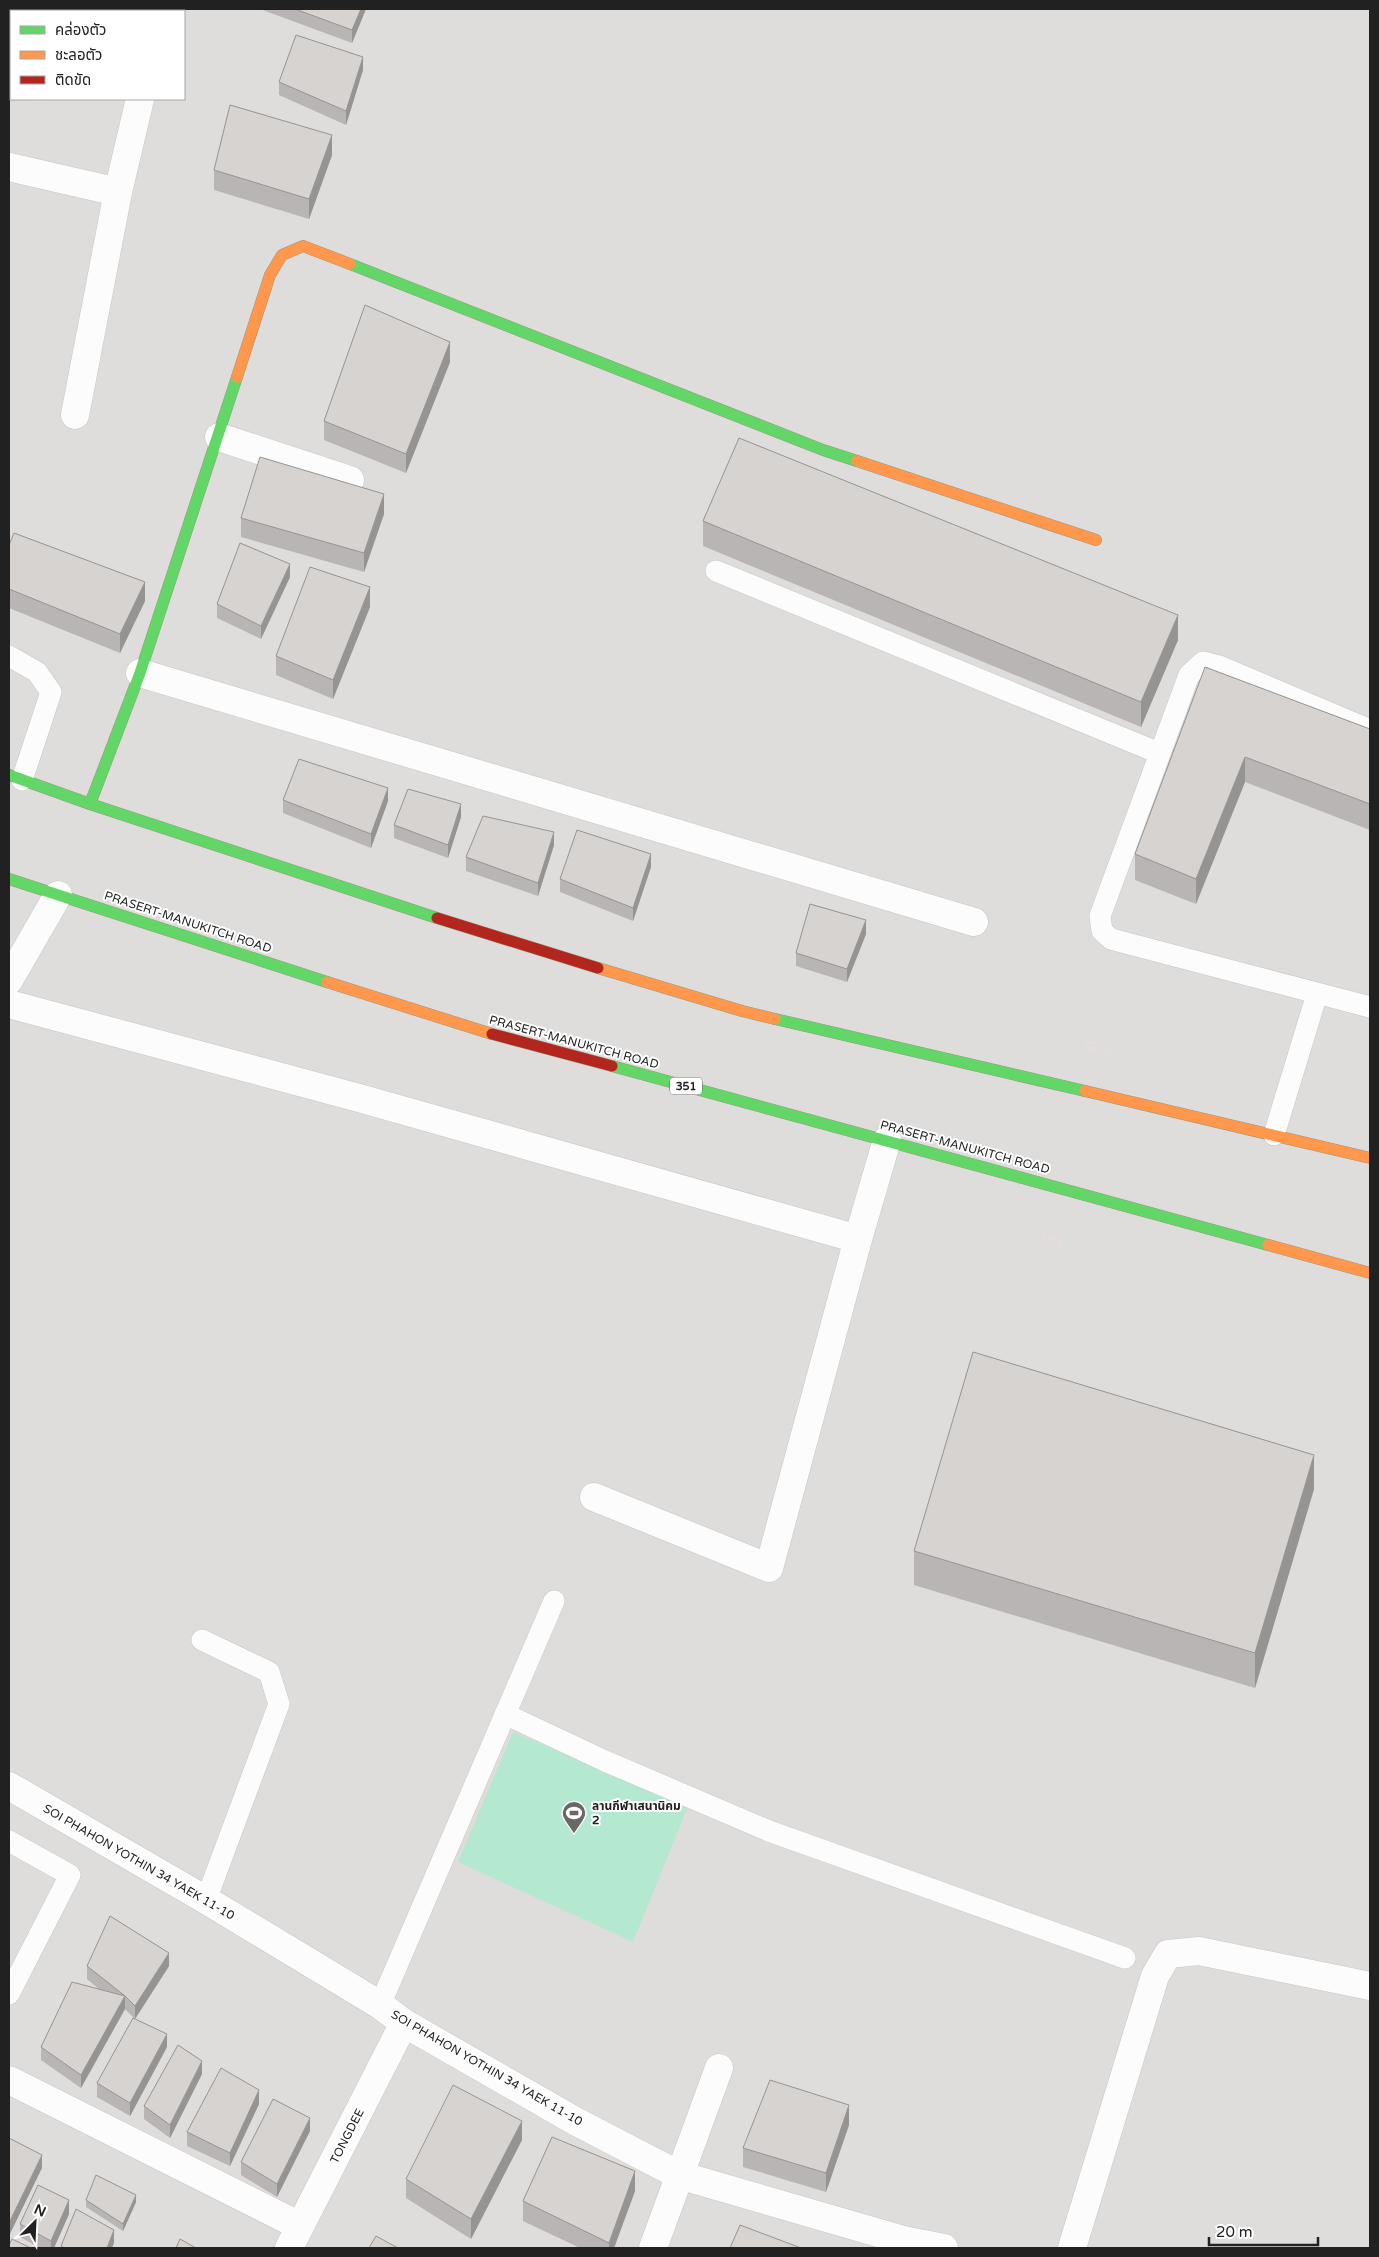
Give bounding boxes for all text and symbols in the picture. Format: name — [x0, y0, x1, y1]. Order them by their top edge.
legend — [10, 10, 185, 100]
text: คล่องตัว — [55, 21, 106, 39]
text: ชะลอตัว — [55, 46, 102, 64]
text: ติดขัด — [55, 71, 91, 89]
street label: PRASERT-MANUKITCH ROAD — [103, 888, 273, 956]
street label: PRASERT-MANUKITCH ROAD — [488, 1013, 660, 1071]
road number: 351 — [670, 1078, 702, 1094]
street label: PRASERT-MANUKITCH ROAD — [879, 1118, 1051, 1176]
place label: ลานกีฬาเสนานิคม 2 — [592, 1799, 681, 1827]
sports icon: ลานกีฬาเสนานิคม 2 — [561, 1800, 587, 1834]
street label: SOI PHAHON YOTHIN 34 YAEK 11-10 — [41, 1801, 238, 1923]
street label: SOI PHAHON YOTHIN 34 YAEK 11-10 — [389, 2007, 586, 2129]
street label: TONGDEE — [327, 2106, 367, 2166]
north arrow — [10, 2197, 60, 2247]
text: N — [31, 2201, 49, 2221]
scale bar — [1209, 2214, 1318, 2246]
text: 20 m — [1216, 2223, 1253, 2241]

